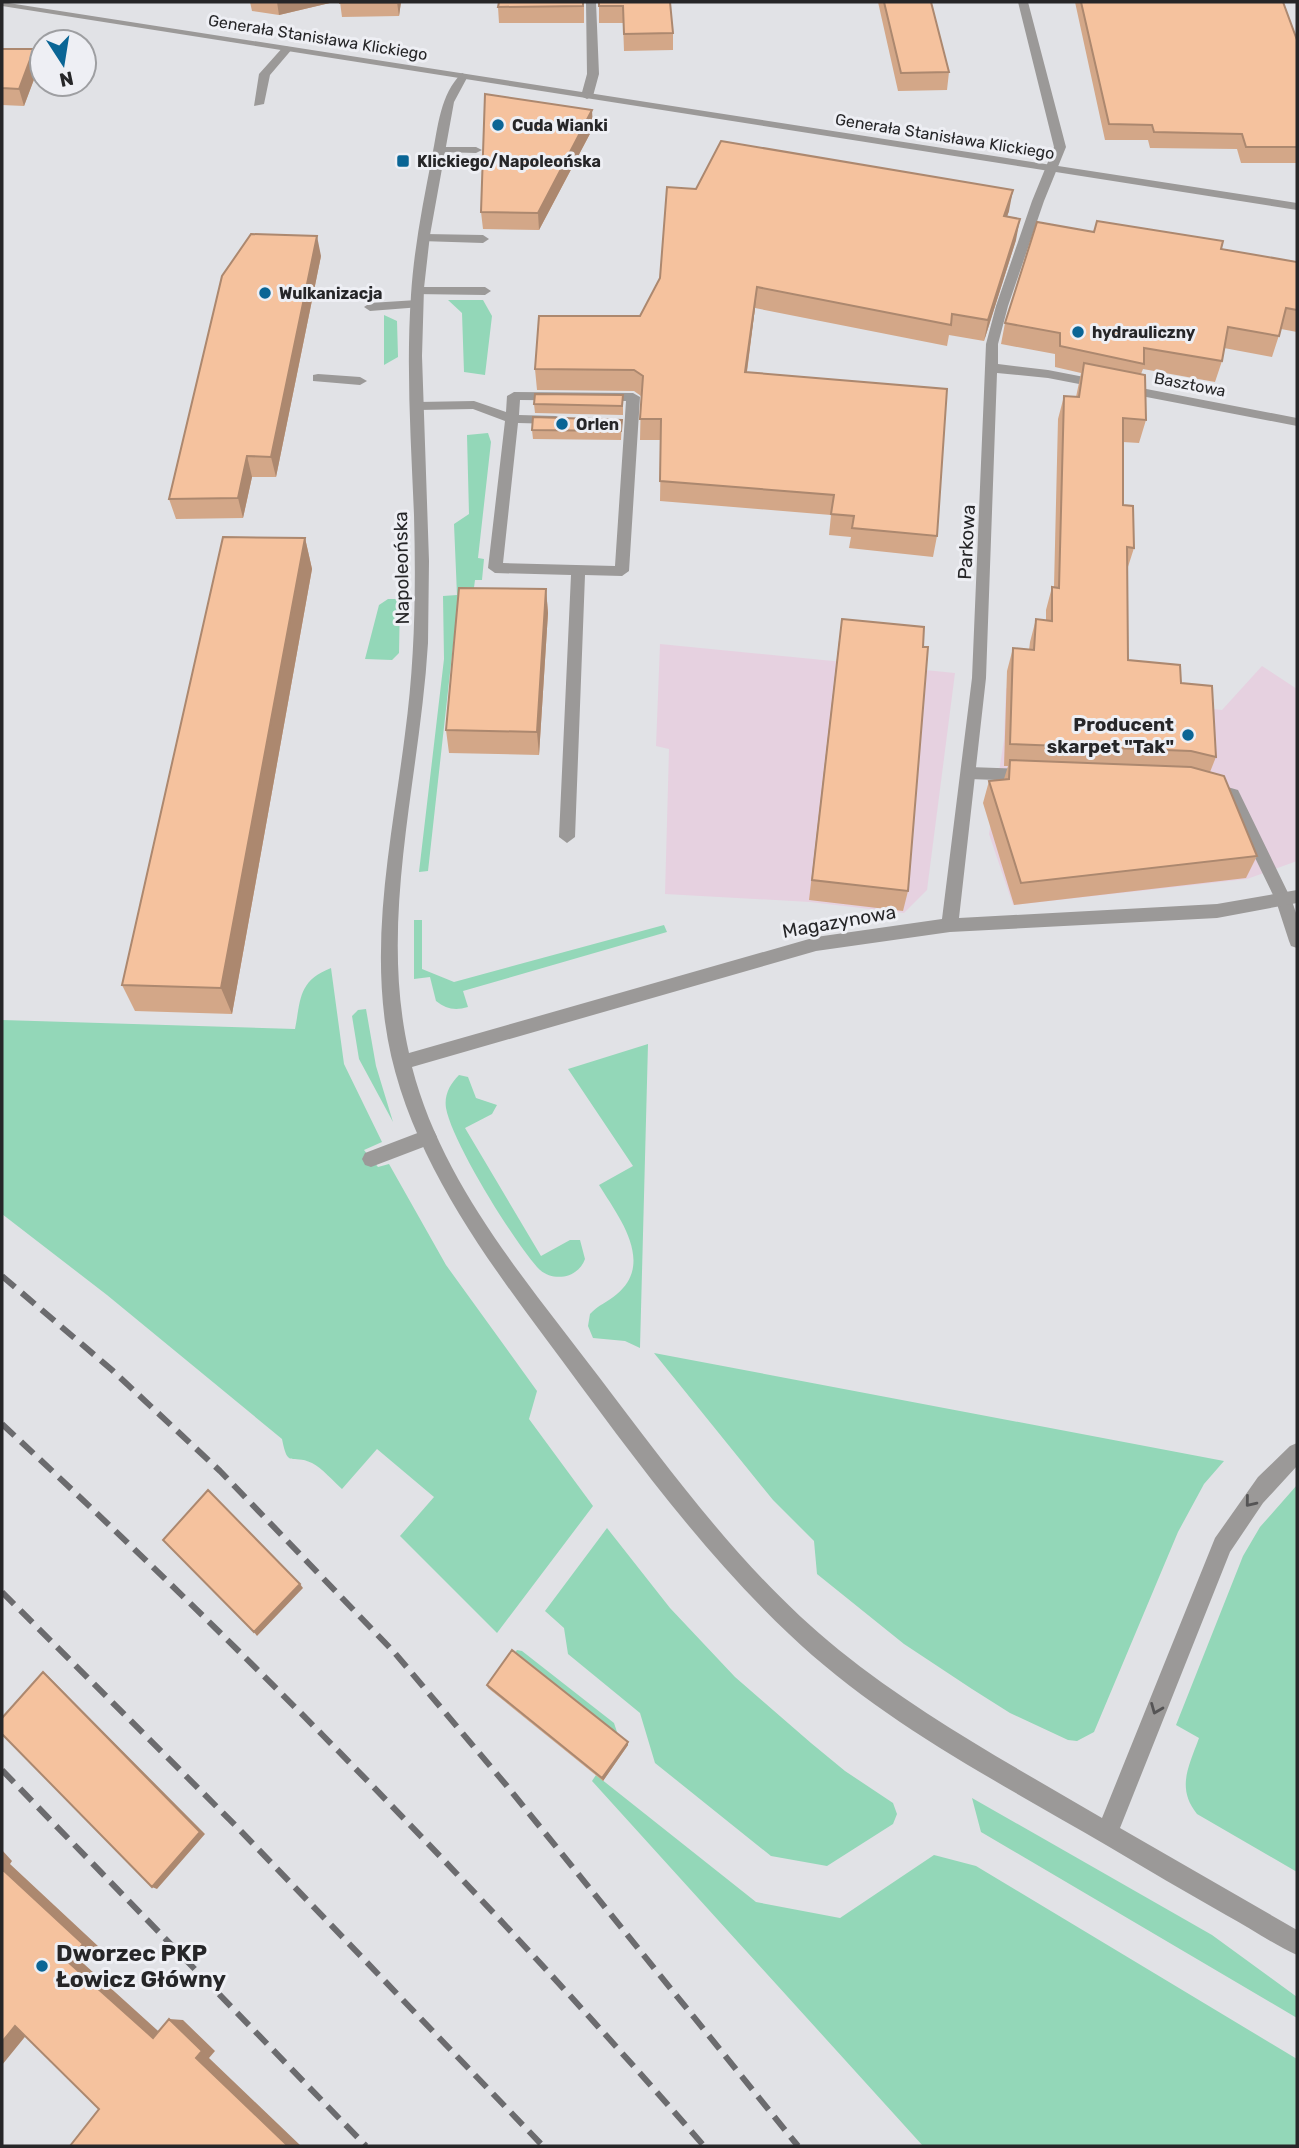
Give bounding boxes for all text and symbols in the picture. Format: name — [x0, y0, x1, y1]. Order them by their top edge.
street label: Generała Stanisława Klickiego — [207, 11, 429, 64]
north arrow — [28, 28, 98, 98]
text: N — [57, 66, 76, 92]
street label: Generała Stanisława Klickiego — [834, 110, 1056, 163]
place label: Cuda Wianki — [512, 116, 608, 135]
marker: Cuda Wianki — [490, 117, 506, 133]
place label: Klickiego/Napoleońska — [417, 152, 601, 171]
marker: Klickiego/Napoleońska — [395, 153, 411, 169]
place label: Wulkanizacja — [279, 284, 383, 303]
marker: Wulkanizacja — [257, 285, 273, 301]
place label: hydrauliczny — [1092, 323, 1196, 342]
marker: hydrauliczny — [1070, 324, 1086, 340]
street label: Basztowa — [1153, 368, 1227, 401]
place label: Orlen — [576, 415, 619, 434]
marker: Orlen — [554, 416, 570, 432]
street label: Parkowa — [953, 504, 980, 580]
street label: Napoleońska — [389, 511, 414, 625]
place label: Producent skarpet "Tak" — [1047, 713, 1174, 758]
marker: Producent skarpet "Tak" — [1180, 727, 1196, 743]
street label: Magazynowa — [780, 900, 898, 943]
one-way arrow — [1246, 1494, 1258, 1507]
one-way arrow — [1151, 1702, 1165, 1714]
place label: Dworzec PKP Łowicz Główny — [56, 1939, 226, 1993]
marker: Dworzec PKP Łowicz Główny — [34, 1958, 50, 1974]

